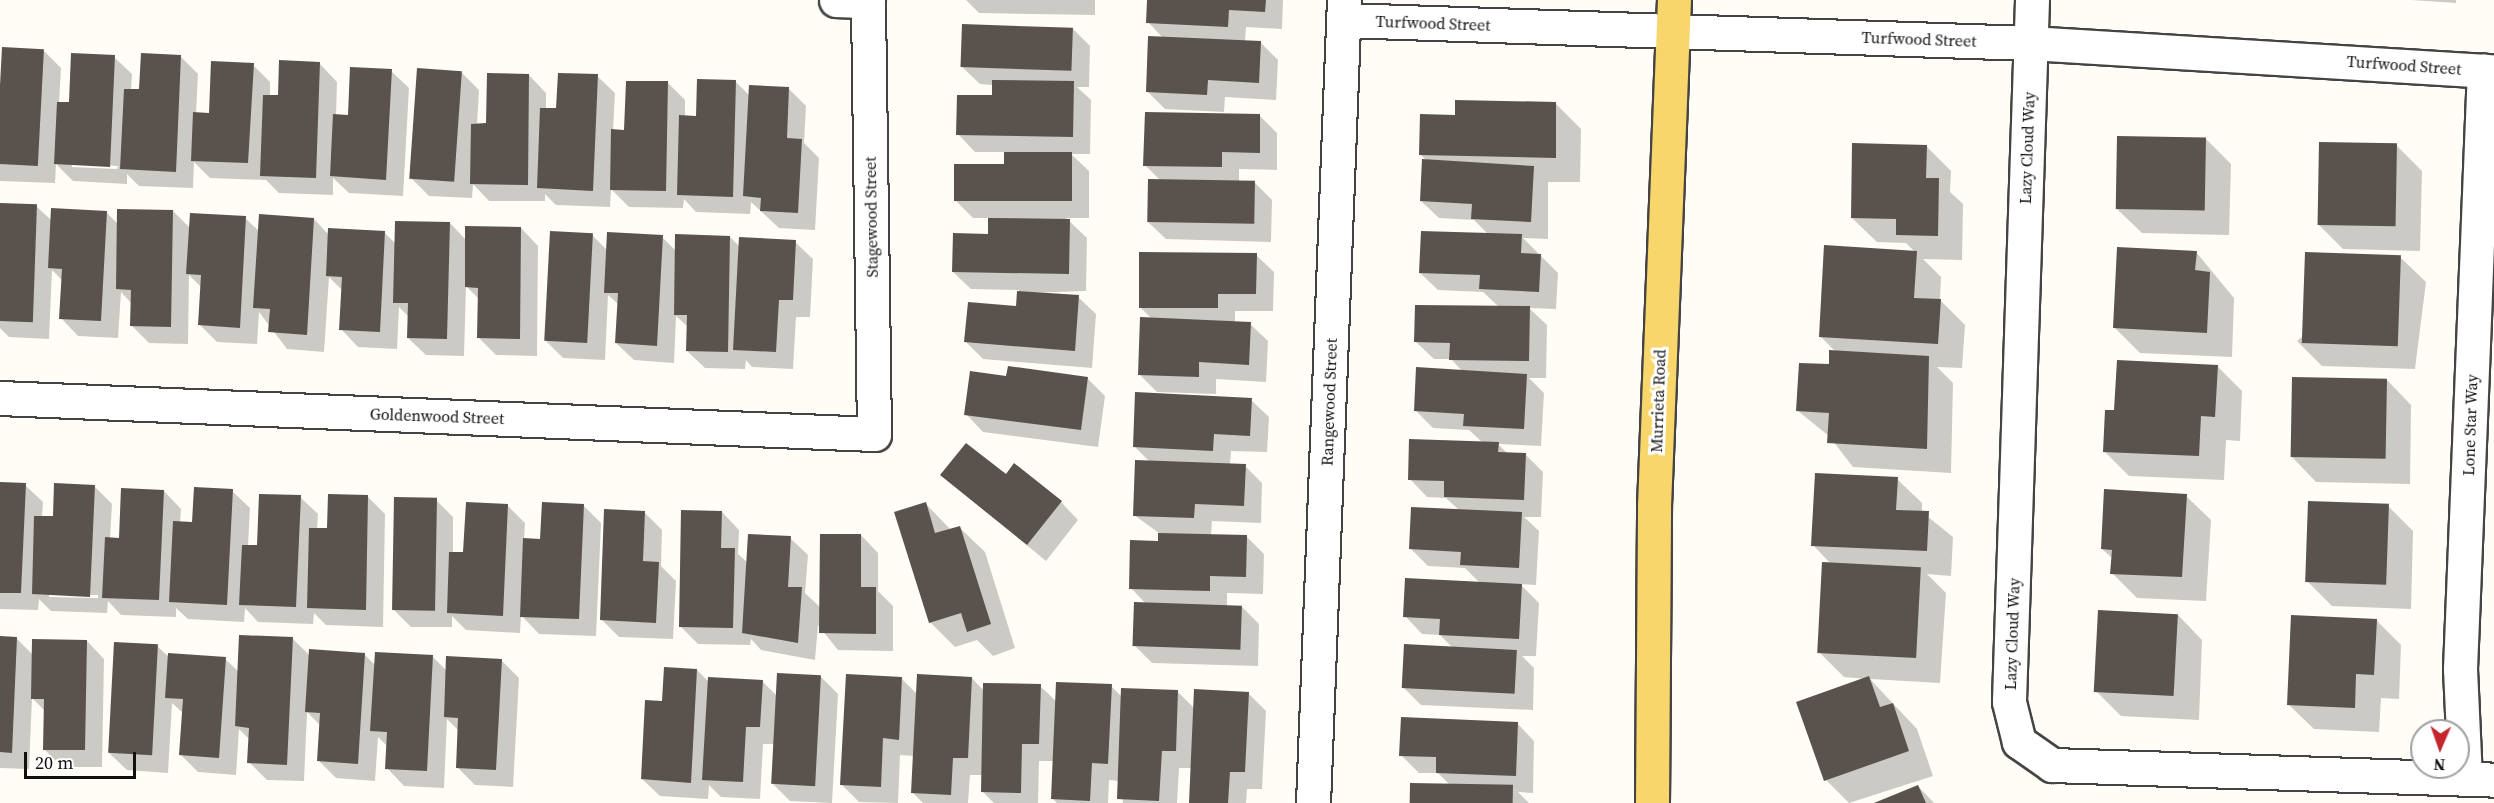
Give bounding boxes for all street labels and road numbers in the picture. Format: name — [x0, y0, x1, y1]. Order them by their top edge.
street label: Turfwood Street — [1375, 11, 1491, 35]
street label: Turfwood Street — [1861, 27, 1977, 51]
street label: Turfwood Street — [2346, 51, 2462, 79]
street label: Lazy Cloud Way — [2015, 91, 2039, 205]
street label: Stagewood Street — [860, 156, 882, 278]
street label: Rangewood Street — [1317, 338, 1341, 466]
street label: Murrieta Road — [1647, 349, 1669, 453]
street label: Lone Star Way — [2459, 374, 2481, 476]
street label: Goldenwood Street — [370, 404, 504, 428]
street label: Lazy Cloud Way — [2000, 577, 2024, 691]

